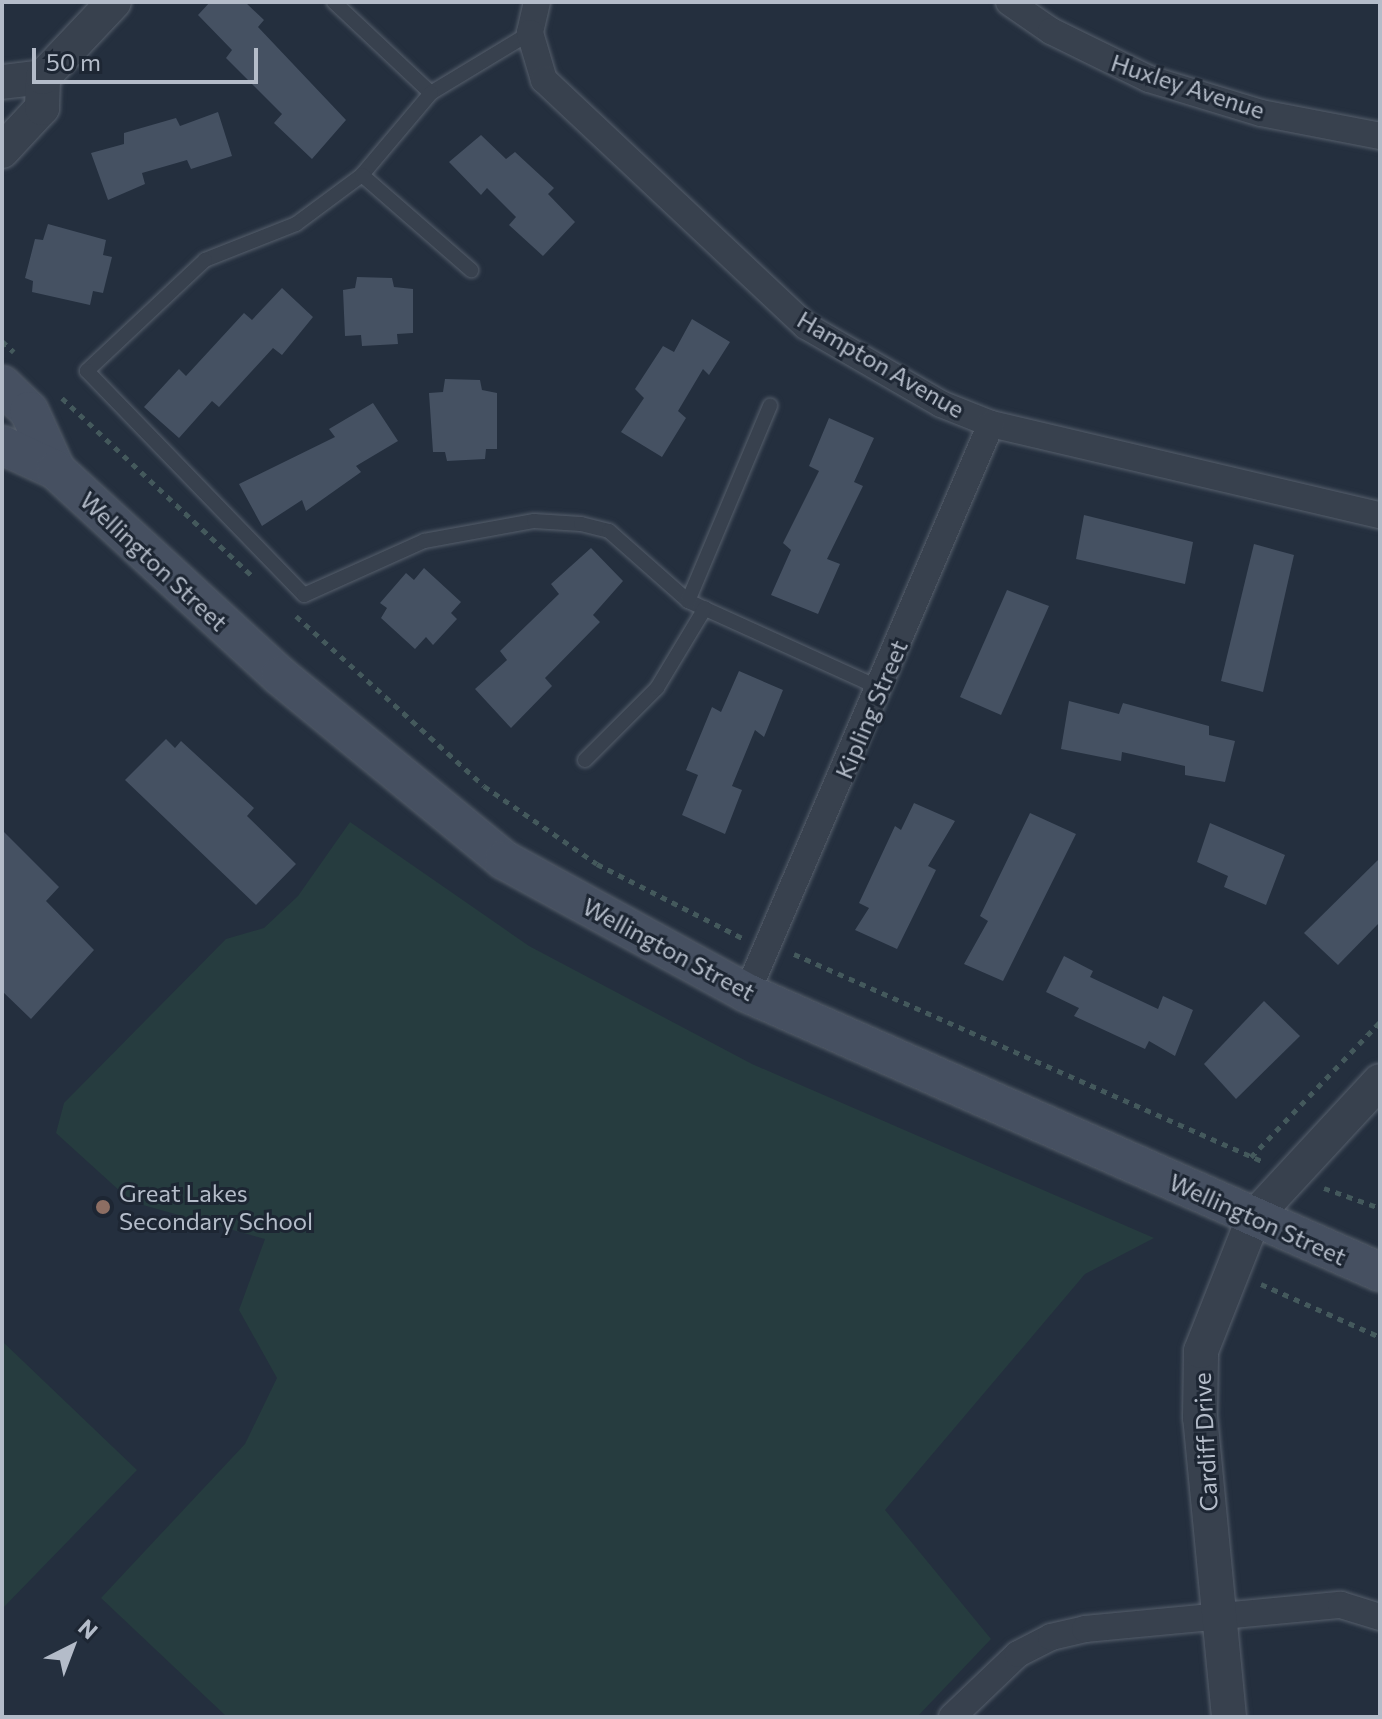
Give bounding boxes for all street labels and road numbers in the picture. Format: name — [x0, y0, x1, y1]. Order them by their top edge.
street label: Huxley Avenue — [1108, 48, 1268, 124]
street label: Hampton Avenue — [792, 305, 970, 423]
street label: Wellington Street — [74, 485, 234, 637]
street label: Kipling Street — [829, 635, 913, 783]
street label: Wellington Street — [578, 892, 760, 1006]
street label: Wellington Street — [1165, 1167, 1351, 1271]
street label: Cardiff Drive — [1187, 1372, 1223, 1512]

